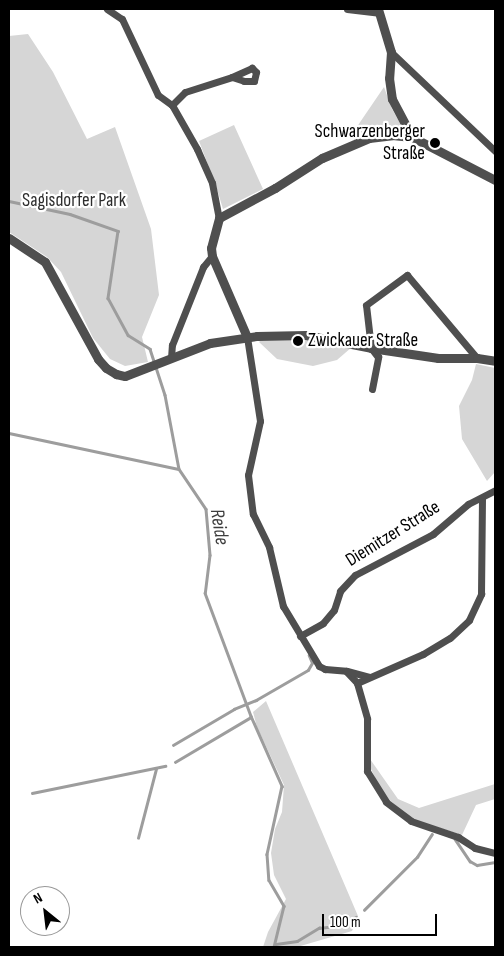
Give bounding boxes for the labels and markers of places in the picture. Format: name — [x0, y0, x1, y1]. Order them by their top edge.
place label: Schwarzenberger Straße — [315, 121, 425, 165]
marker: Schwarzenberger Straße — [429, 137, 441, 149]
place label: Zwickauer Straße — [308, 330, 418, 352]
marker: Zwickauer Straße — [292, 335, 304, 347]

